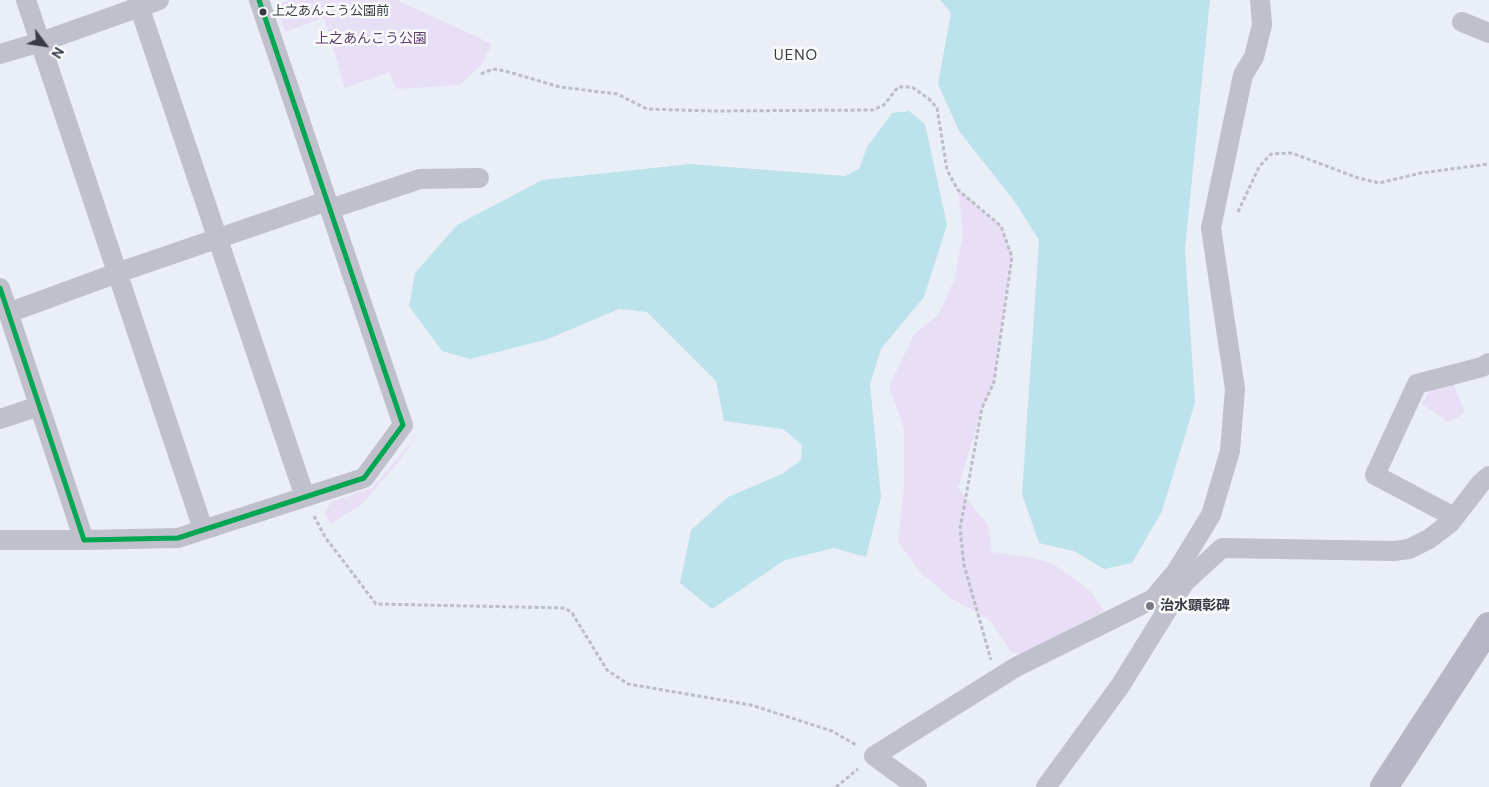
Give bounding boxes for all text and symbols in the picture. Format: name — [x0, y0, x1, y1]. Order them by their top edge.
place label: 上之あんこう公園前 — [272, 4, 389, 20]
marker: 上之あんこう公園前 — [258, 7, 268, 17]
north arrow — [20, 20, 70, 70]
park label: 上之あんこう公園 — [315, 31, 427, 47]
text: N — [48, 44, 68, 62]
district label: UENO — [773, 47, 819, 65]
place label: 治水顕彰碑 — [1160, 598, 1230, 614]
marker: 治水顕彰碑 — [1144, 600, 1156, 612]

